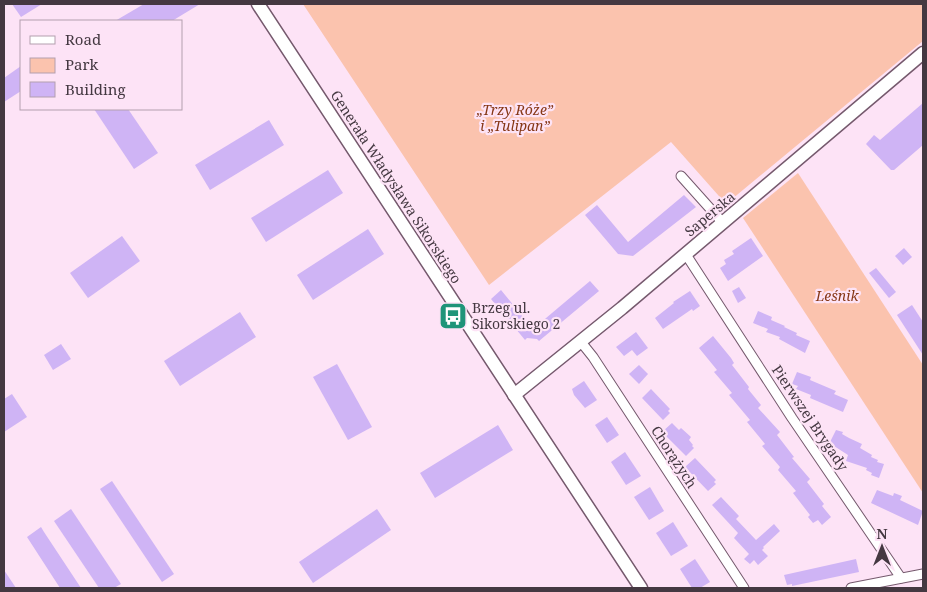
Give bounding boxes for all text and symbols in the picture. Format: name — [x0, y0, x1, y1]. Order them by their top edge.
legend — [20, 20, 182, 110]
text: Road — [65, 29, 101, 49]
text: Park — [65, 54, 99, 74]
text: Building — [65, 79, 126, 99]
street label: Generała Władysława Sikorskiego — [327, 86, 466, 287]
park label: „Trzy Róże” i „Tulipan” — [476, 100, 554, 135]
street label: Saperska — [680, 187, 739, 240]
park label: Leśnik — [815, 286, 859, 305]
place label: Brzeg ul. Sikorskiego 2 — [472, 298, 560, 333]
bus stop icon: Brzeg ul. Sikorskiego 2 — [438, 301, 468, 331]
street label: Pierwszej Brygady — [768, 361, 853, 474]
street label: Chorążych — [647, 422, 702, 492]
north arrow — [857, 522, 907, 572]
text: N — [876, 524, 888, 543]

